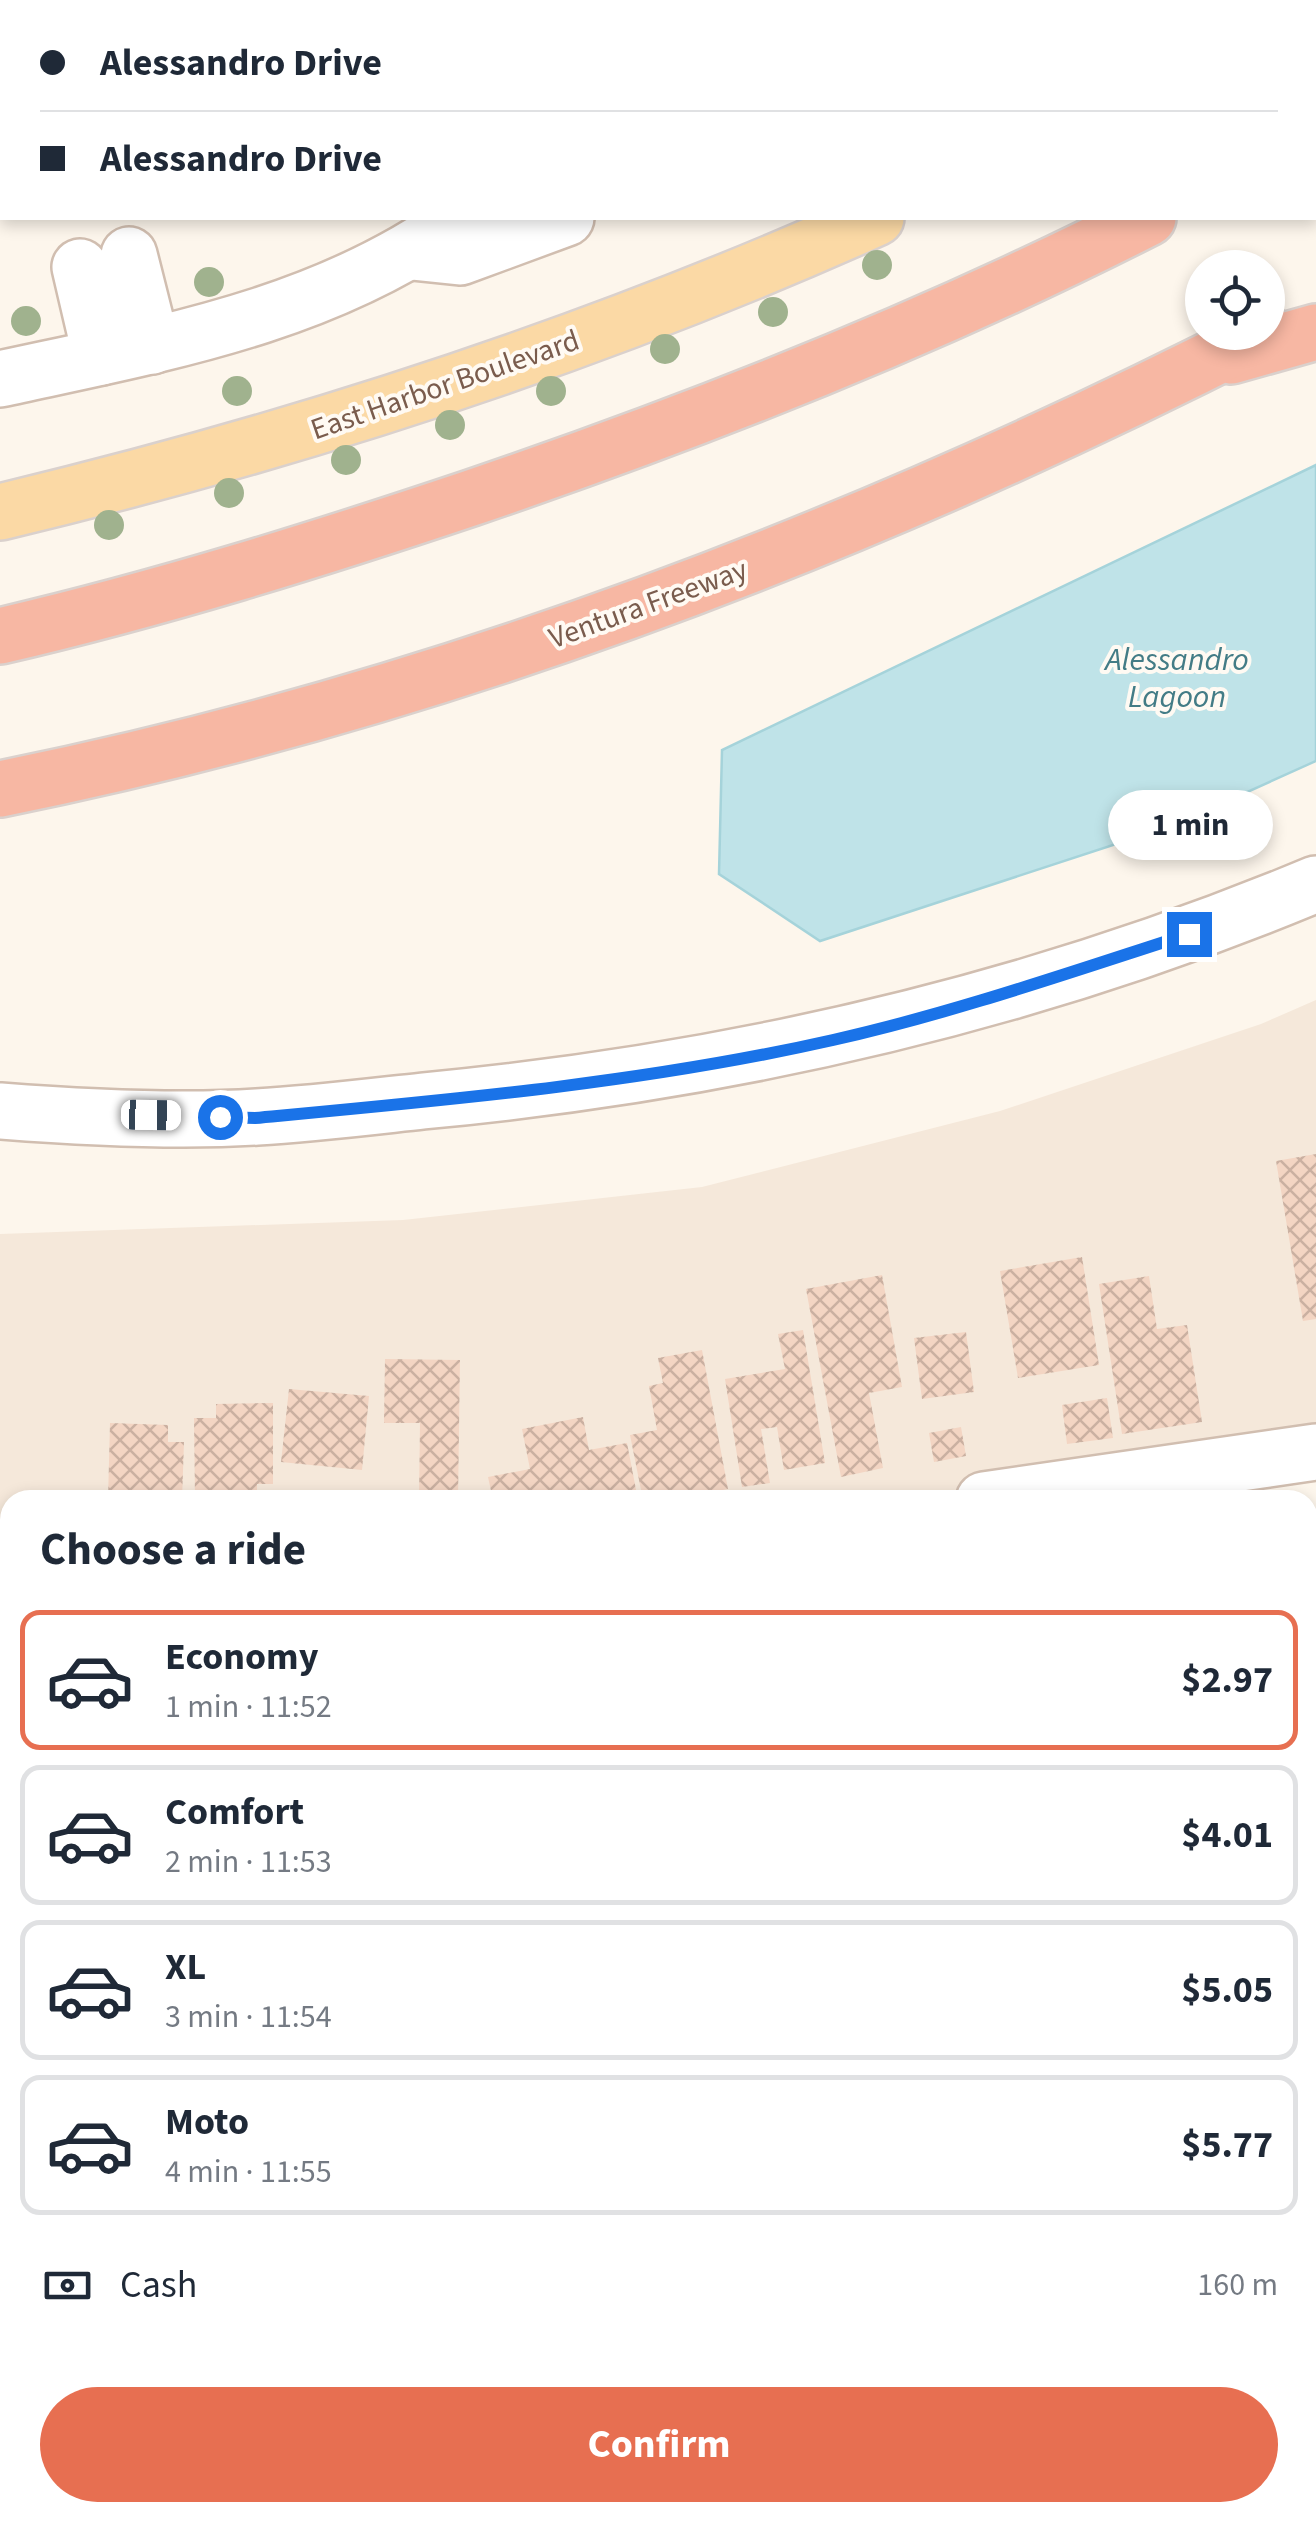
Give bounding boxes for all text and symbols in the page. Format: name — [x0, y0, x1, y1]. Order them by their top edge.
text: Alessandro Drive — [100, 36, 382, 90]
text: Alessandro Drive — [100, 132, 382, 186]
map controls — [1185, 250, 1285, 350]
button: locate — [1185, 250, 1285, 350]
street label: East Harbor Boulevard — [305, 319, 585, 451]
street label: Ventura Freeway — [543, 548, 753, 660]
water label: Alessandro Lagoon — [1103, 637, 1249, 720]
callout: 1 min — [1106, 789, 1272, 859]
text: 1 min — [1152, 802, 1229, 848]
route end — [1167, 912, 1212, 957]
route start — [198, 1095, 243, 1140]
car — [121, 1099, 181, 1131]
text: Choose a ride — [40, 1518, 306, 1582]
text: Economy — [165, 1630, 318, 1684]
icon: car — [45, 1635, 135, 1725]
text: $2.97 — [1181, 1653, 1273, 1707]
text: 1 min · 11:52 — [165, 1684, 332, 1730]
text: Comfort — [165, 1785, 304, 1839]
icon: car — [45, 1790, 135, 1880]
text: $4.01 — [1181, 1808, 1273, 1862]
text: 2 min · 11:53 — [165, 1839, 332, 1885]
text: XL — [165, 1940, 206, 1994]
icon: car — [45, 1945, 135, 2035]
text: $5.05 — [1181, 1963, 1273, 2017]
text: 3 min · 11:54 — [165, 1994, 332, 2040]
text: Moto — [165, 2095, 249, 2149]
icon: car — [45, 2100, 135, 2190]
text: $5.77 — [1181, 2118, 1273, 2172]
text: 4 min · 11:55 — [165, 2149, 332, 2195]
icon: cash — [40, 2258, 95, 2313]
text: Cash — [120, 2258, 197, 2312]
text: 160 m — [1197, 2262, 1278, 2308]
button: Confirm — [40, 2387, 1278, 2502]

